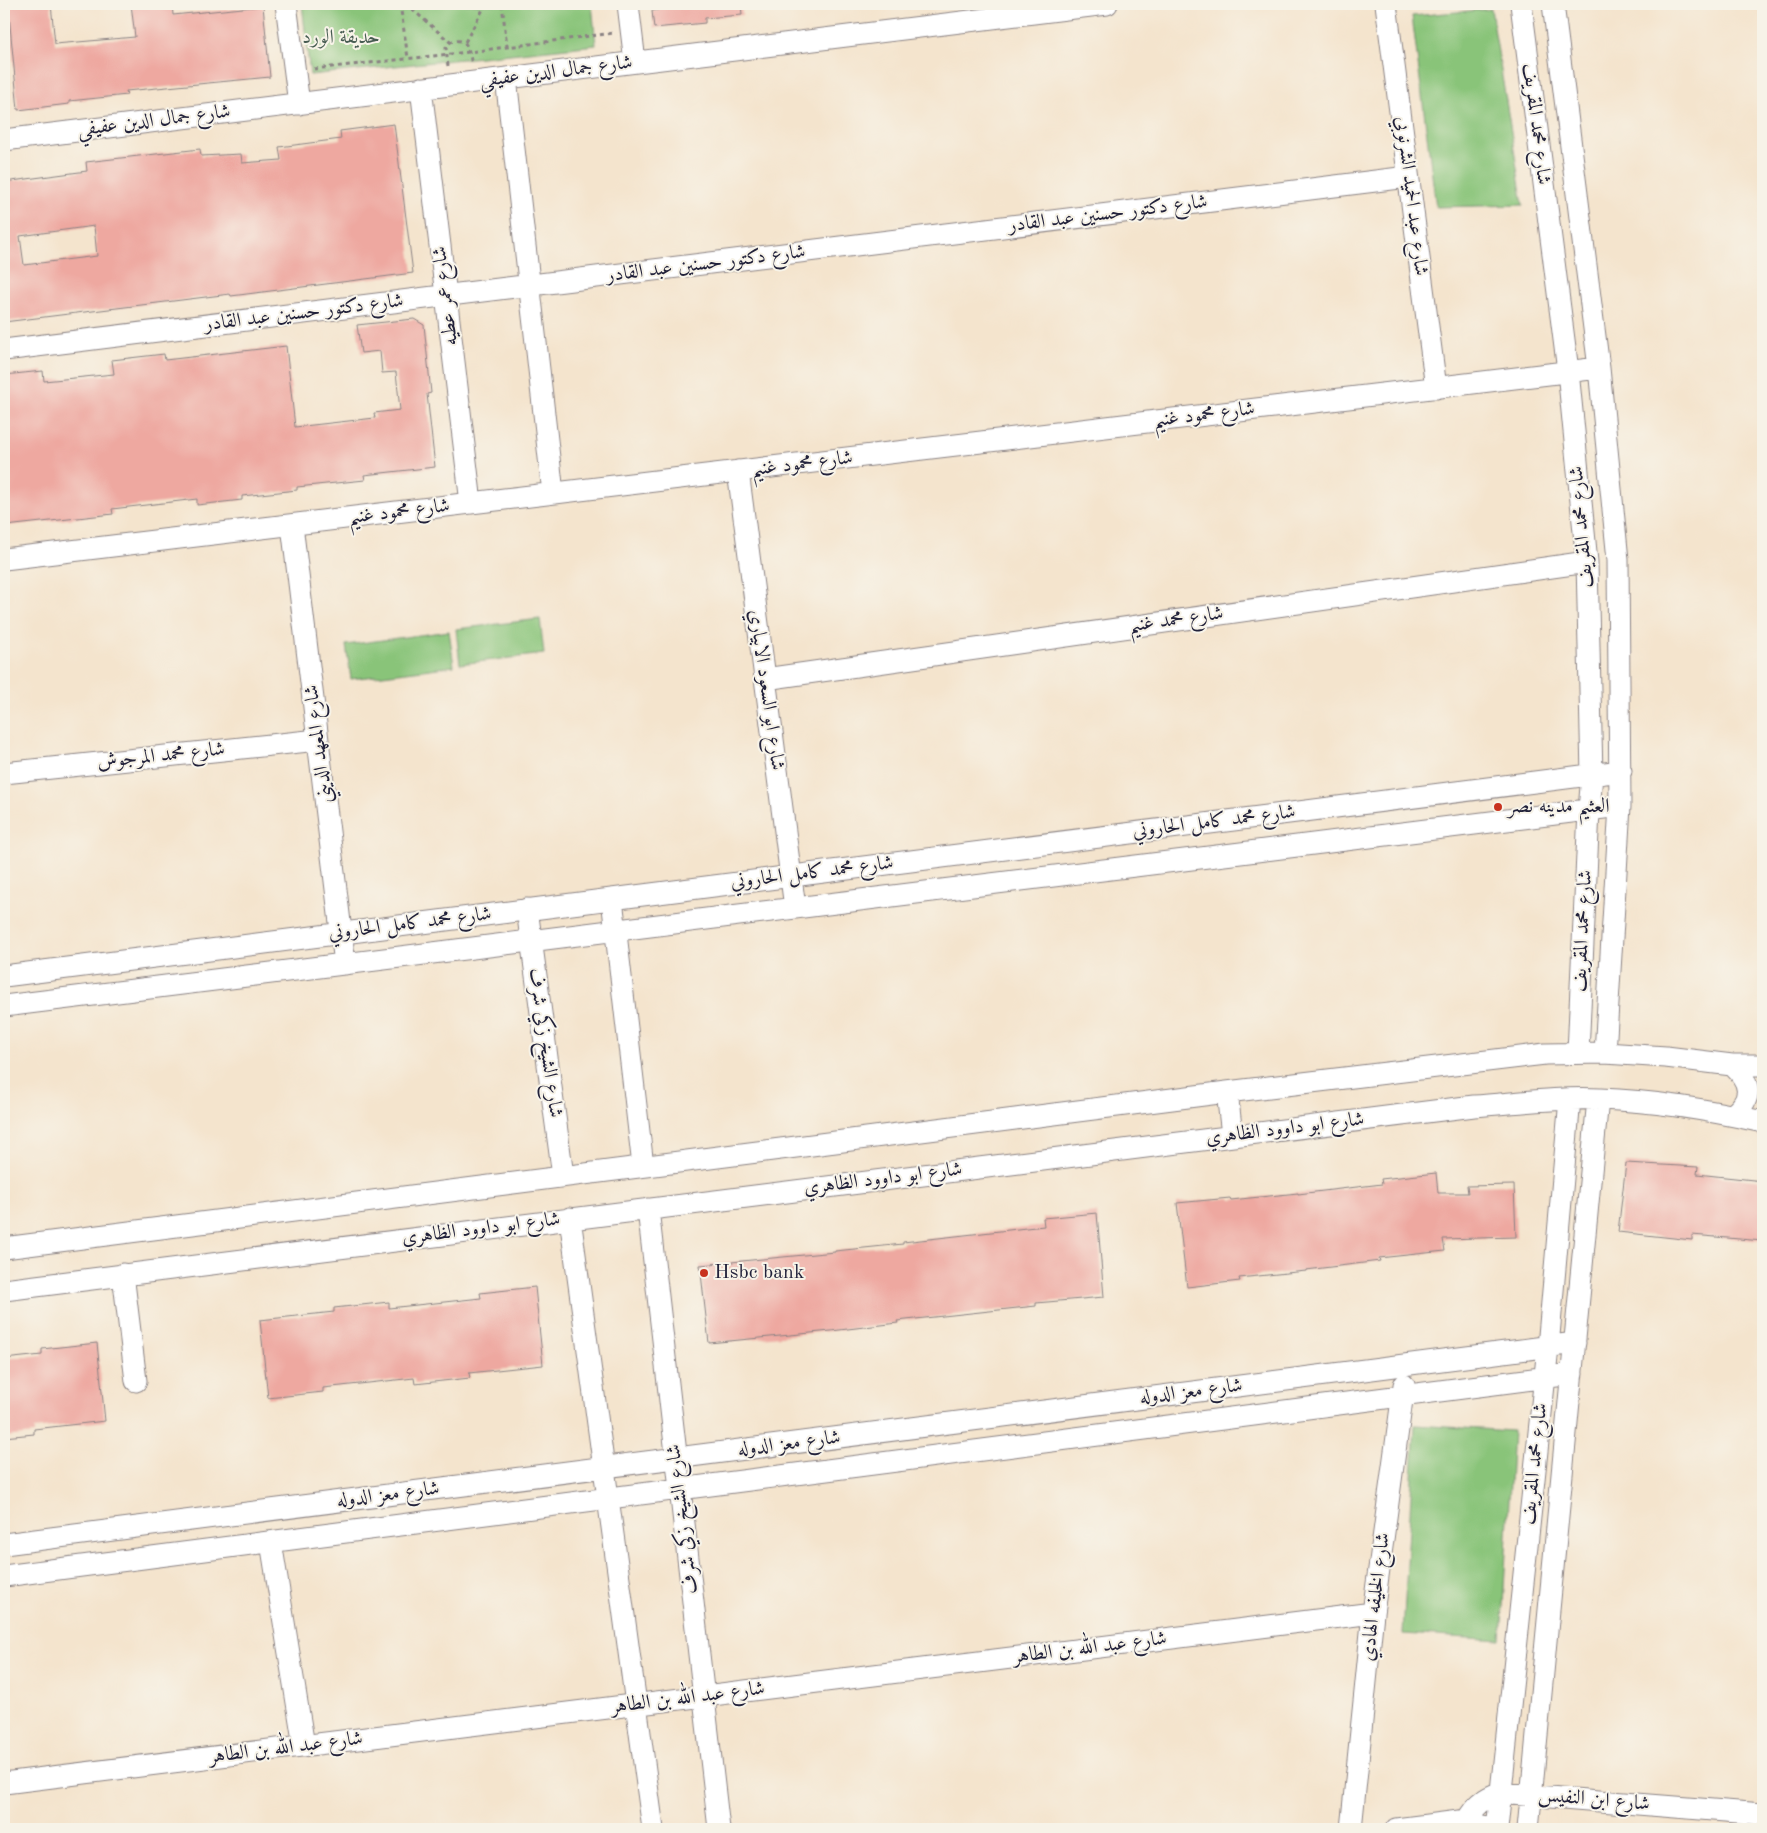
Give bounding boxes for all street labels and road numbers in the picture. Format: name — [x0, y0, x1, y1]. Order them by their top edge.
street label: شارع جمال الدين عفيفي — [478, 53, 635, 99]
street label: شارع محمد المقريف — [1513, 62, 1553, 187]
street label: شارع جمال الدين عفيفي — [76, 102, 233, 148]
street label: شارع عبد الحميد الشرنوبي — [1385, 115, 1431, 278]
street label: شارع دكتور حسنين عبد القادر — [1005, 191, 1209, 242]
street label: شارع دكتور حسنين عبد القادر — [603, 241, 807, 292]
street label: شارع عمر عطيه — [430, 244, 468, 347]
street label: شارع دكتور حسنين عبد القادر — [201, 290, 405, 341]
street label: شارع محمود غنيم — [1152, 399, 1257, 439]
street label: شارع محمود غنيم — [750, 448, 855, 488]
street label: شارع محمد المقريف — [1567, 465, 1603, 589]
street label: شارع محمود غنيم — [347, 496, 452, 536]
street label: شارع محمد غنيم — [1127, 603, 1226, 644]
street label: شارع ابو السعود الابياري — [739, 608, 787, 773]
street label: شارع المعهد الديني — [302, 683, 342, 804]
street label: شارع محمد المرجوش — [96, 739, 226, 779]
street label: شارع محمد كامل الحاروني — [1131, 801, 1297, 848]
street label: شارع محمد كامل الحاروني — [729, 852, 895, 899]
street label: شارع محمد المقريف — [1570, 869, 1602, 993]
street label: شارع محمد كامل الحاروني — [327, 903, 493, 950]
street label: شارع الشيخ زكي شرف — [519, 966, 569, 1120]
street label: شارع ابو داوود الظاهري — [1205, 1109, 1366, 1155]
street label: شارع ابو داوود الظاهري — [803, 1159, 964, 1205]
street label: شارع ابو داوود الظاهري — [401, 1209, 562, 1255]
street label: شارع معز الدوله — [1138, 1376, 1244, 1414]
street label: شارع محمد المقريف — [1519, 1402, 1557, 1526]
street label: شارع معز الدوله — [736, 1428, 842, 1466]
street label: شارع الشيخ زكي شرف — [660, 1442, 708, 1595]
street label: شارع معز الدوله — [335, 1479, 441, 1517]
street label: شارع الخليفه الهادي — [1358, 1532, 1400, 1663]
street label: شارع عبد الله بن الطاهر — [1009, 1622, 1169, 1674]
street label: شارع عبد الله بن الطاهر — [607, 1672, 767, 1724]
street label: شارع عبد الله بن الطاهر — [205, 1722, 365, 1774]
street label: شارع ابن النفيس — [1537, 1785, 1651, 1821]

